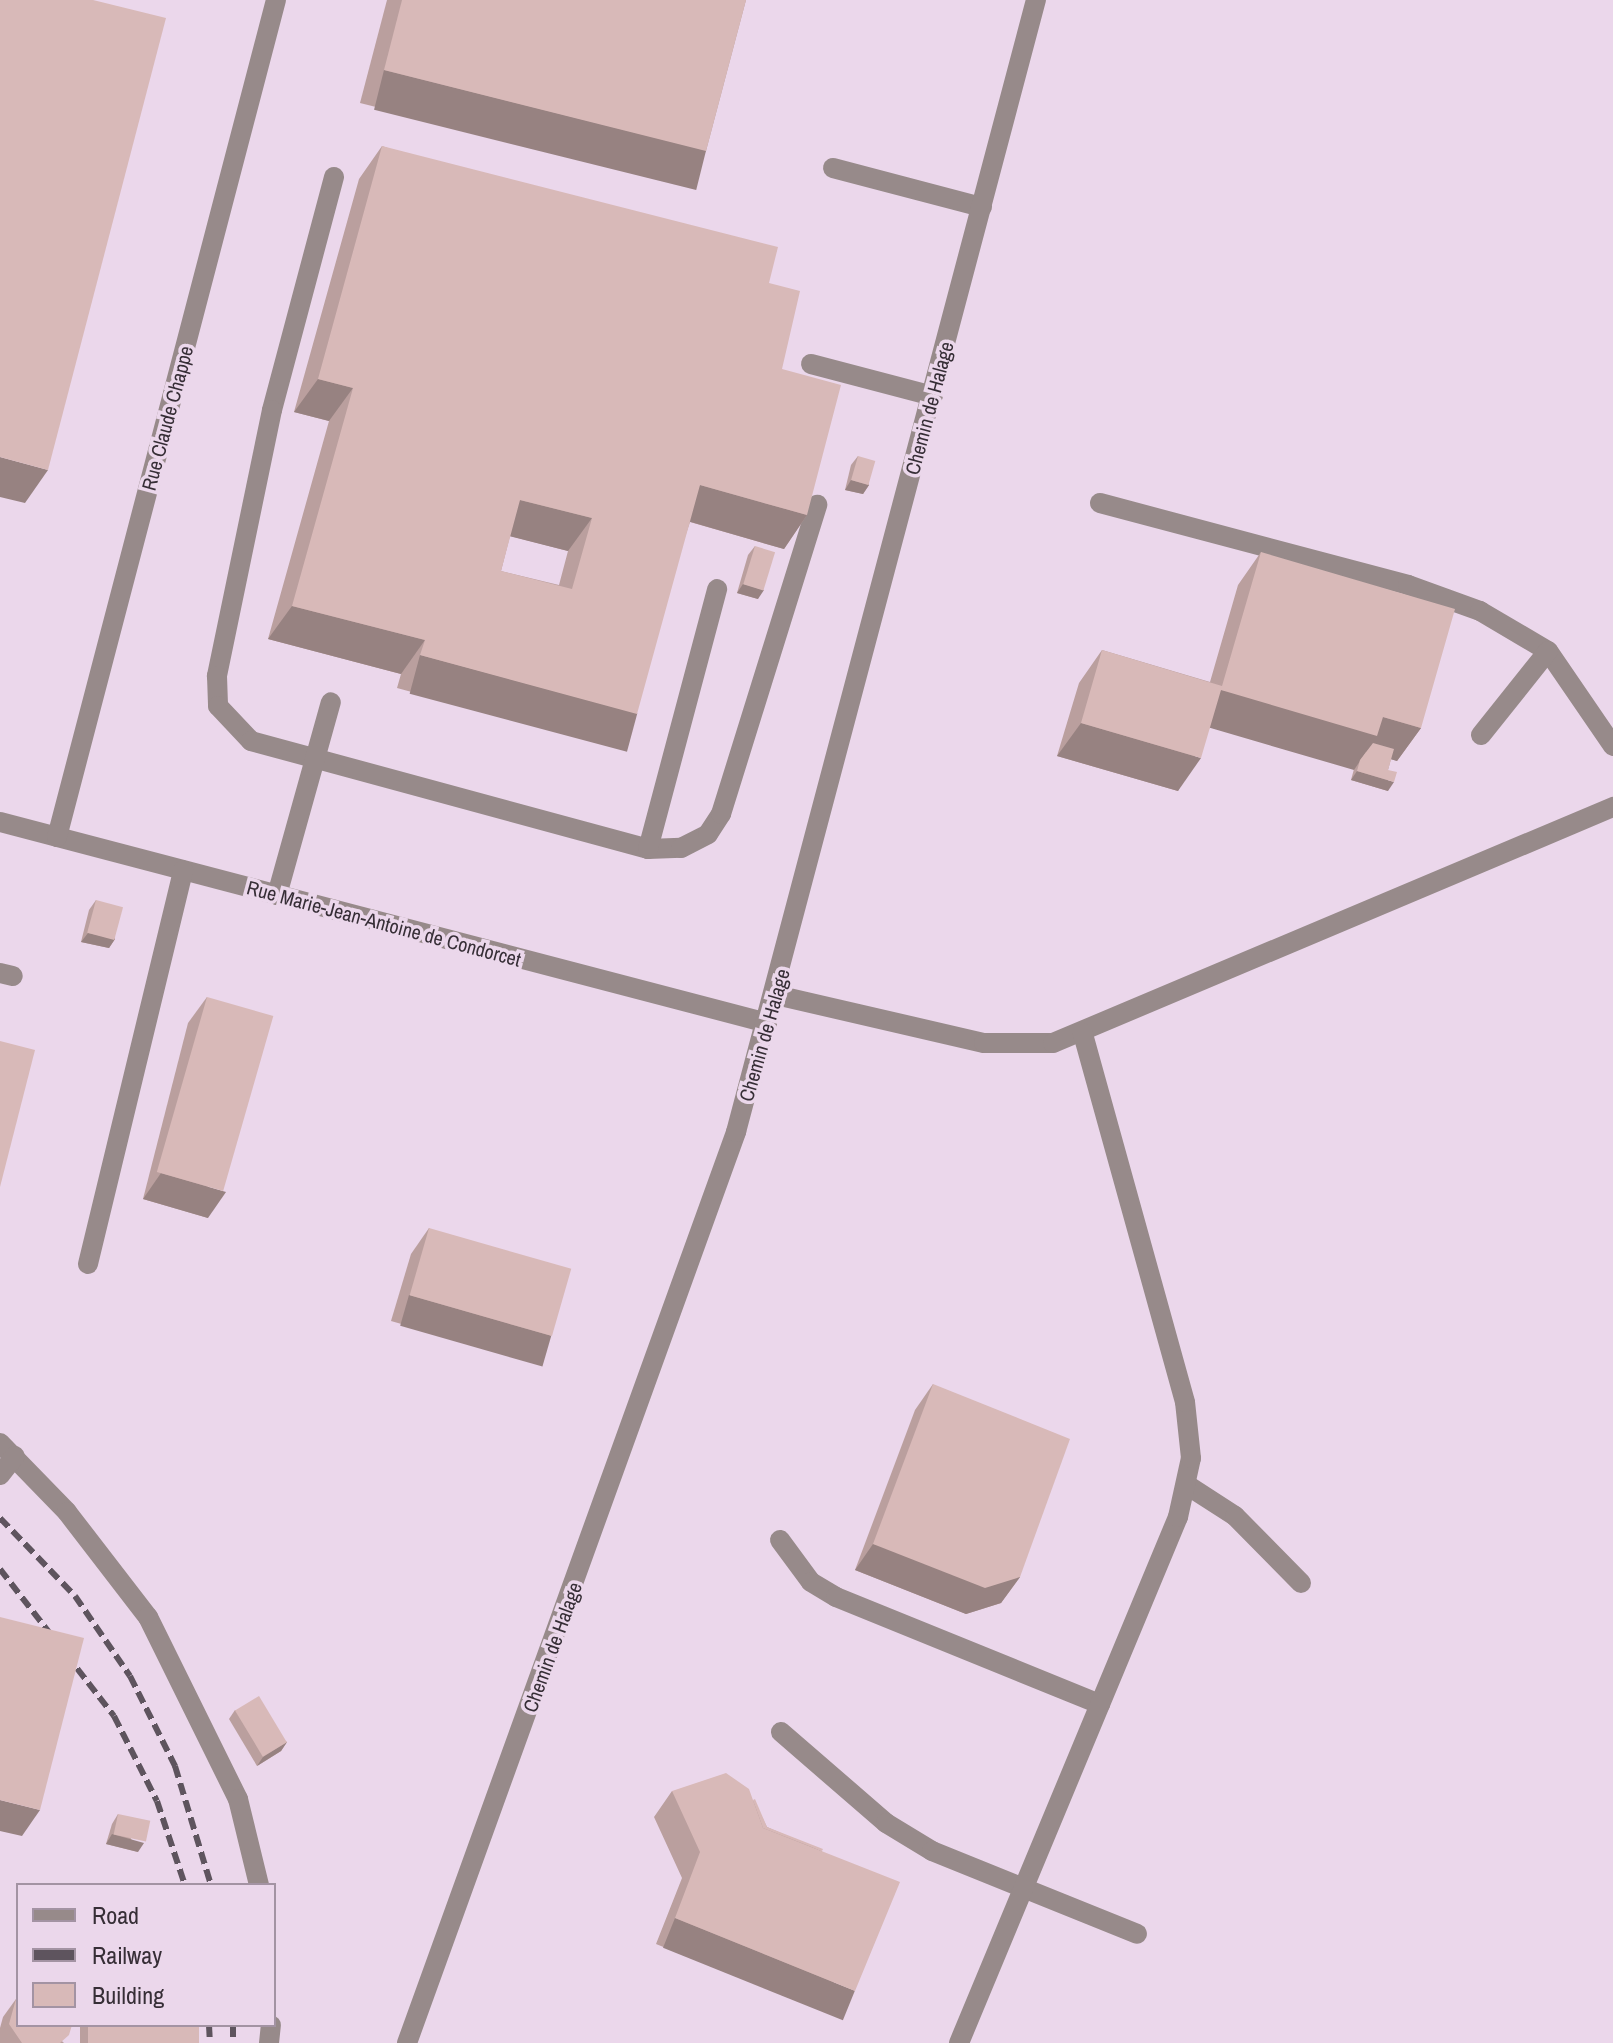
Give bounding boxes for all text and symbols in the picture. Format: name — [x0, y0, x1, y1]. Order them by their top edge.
street label: Chemin de Halage — [900, 339, 958, 477]
street label: Rue Claude Chappe — [136, 343, 198, 493]
street label: Rue Marie-Jean-Antoine de Condorcet — [244, 875, 524, 971]
street label: Chemin de Halage — [734, 966, 794, 1104]
street label: Chemin de Halage — [517, 1579, 587, 1715]
legend — [16, 1883, 276, 2027]
text: Road — [92, 1899, 139, 1931]
text: Railway — [92, 1939, 162, 1971]
text: Building — [92, 1979, 164, 2011]

